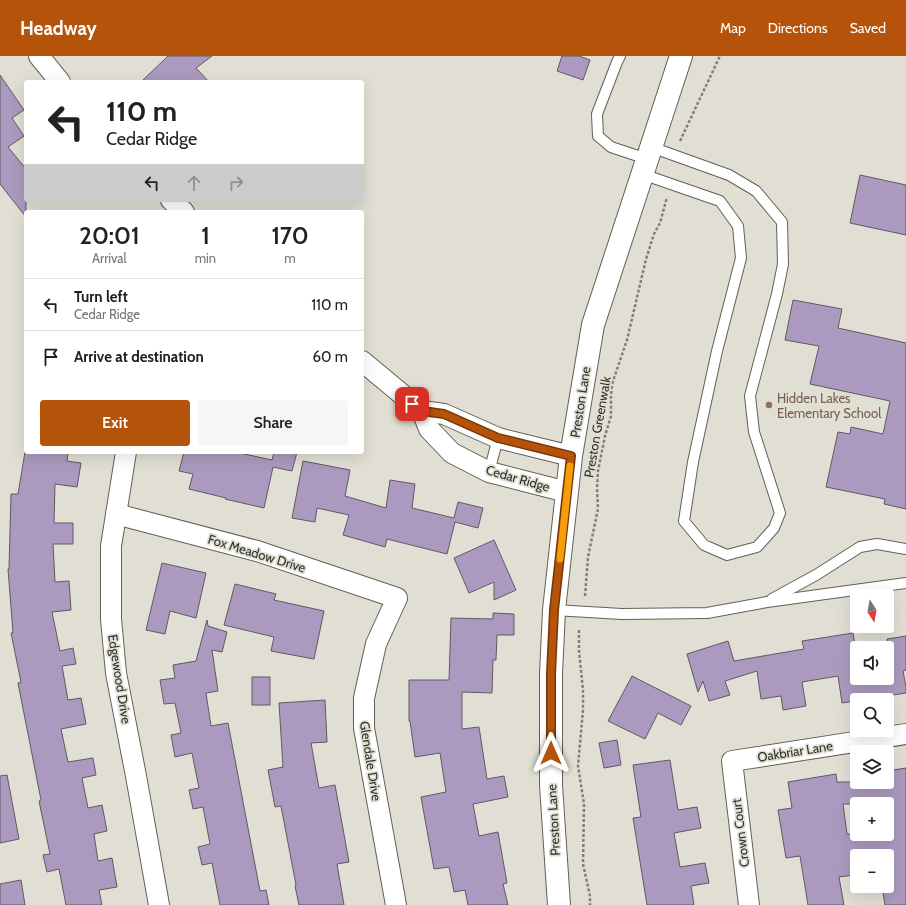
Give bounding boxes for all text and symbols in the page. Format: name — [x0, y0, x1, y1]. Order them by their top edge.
text: Headway — [20, 17, 97, 40]
text: Map — [720, 19, 746, 37]
text: Directions — [768, 19, 828, 37]
text: Saved — [850, 19, 886, 37]
text: 110 m — [106, 94, 177, 128]
icon: left — [40, 96, 92, 148]
text: Cedar Ridge — [106, 128, 197, 150]
icon: left — [141, 172, 163, 194]
icon: ahead — [183, 172, 205, 194]
icon: right — [225, 172, 247, 194]
text: 20:01 — [79, 221, 139, 250]
text: 1 — [201, 221, 210, 250]
text: 170 — [271, 221, 309, 250]
text: Arrival — [92, 250, 127, 266]
text: min — [195, 250, 216, 266]
text: m — [284, 250, 296, 266]
text: Turn left — [74, 288, 128, 306]
icon: left — [40, 294, 62, 316]
text: 110 m — [311, 296, 348, 314]
text: Cedar Ridge — [74, 306, 140, 322]
icon: arrive — [40, 346, 62, 368]
text: Arrive at destination — [74, 348, 204, 366]
text: 60 m — [312, 348, 348, 366]
street label: Preston Lane — [566, 365, 594, 439]
street label: Preston Greenwalk — [580, 375, 614, 479]
pin — [395, 387, 429, 421]
place label: Hidden Lakes Elementary School — [777, 390, 881, 421]
icon: arrive — [401, 393, 423, 415]
button: Exit — [40, 400, 190, 446]
button: Share — [198, 400, 348, 446]
marker: Hidden Lakes Elementary School — [764, 400, 774, 410]
street label: Cedar Ridge — [484, 461, 552, 495]
street label: Fox Meadow Drive — [206, 531, 308, 576]
north arrow — [850, 589, 894, 633]
map controls — [850, 589, 894, 893]
street label: Edgewood Drive — [105, 633, 135, 725]
button: sound — [850, 641, 894, 685]
button: search — [850, 693, 894, 737]
street label: Glendale Drive — [357, 720, 385, 802]
position arrow — [530, 732, 572, 774]
street label: Oakbriar Lane — [756, 737, 834, 765]
button: layers — [850, 745, 894, 789]
street label: Preston Lane — [543, 783, 563, 856]
street label: Crown Court — [728, 797, 752, 868]
button: + — [850, 797, 894, 841]
button: − — [850, 849, 894, 893]

